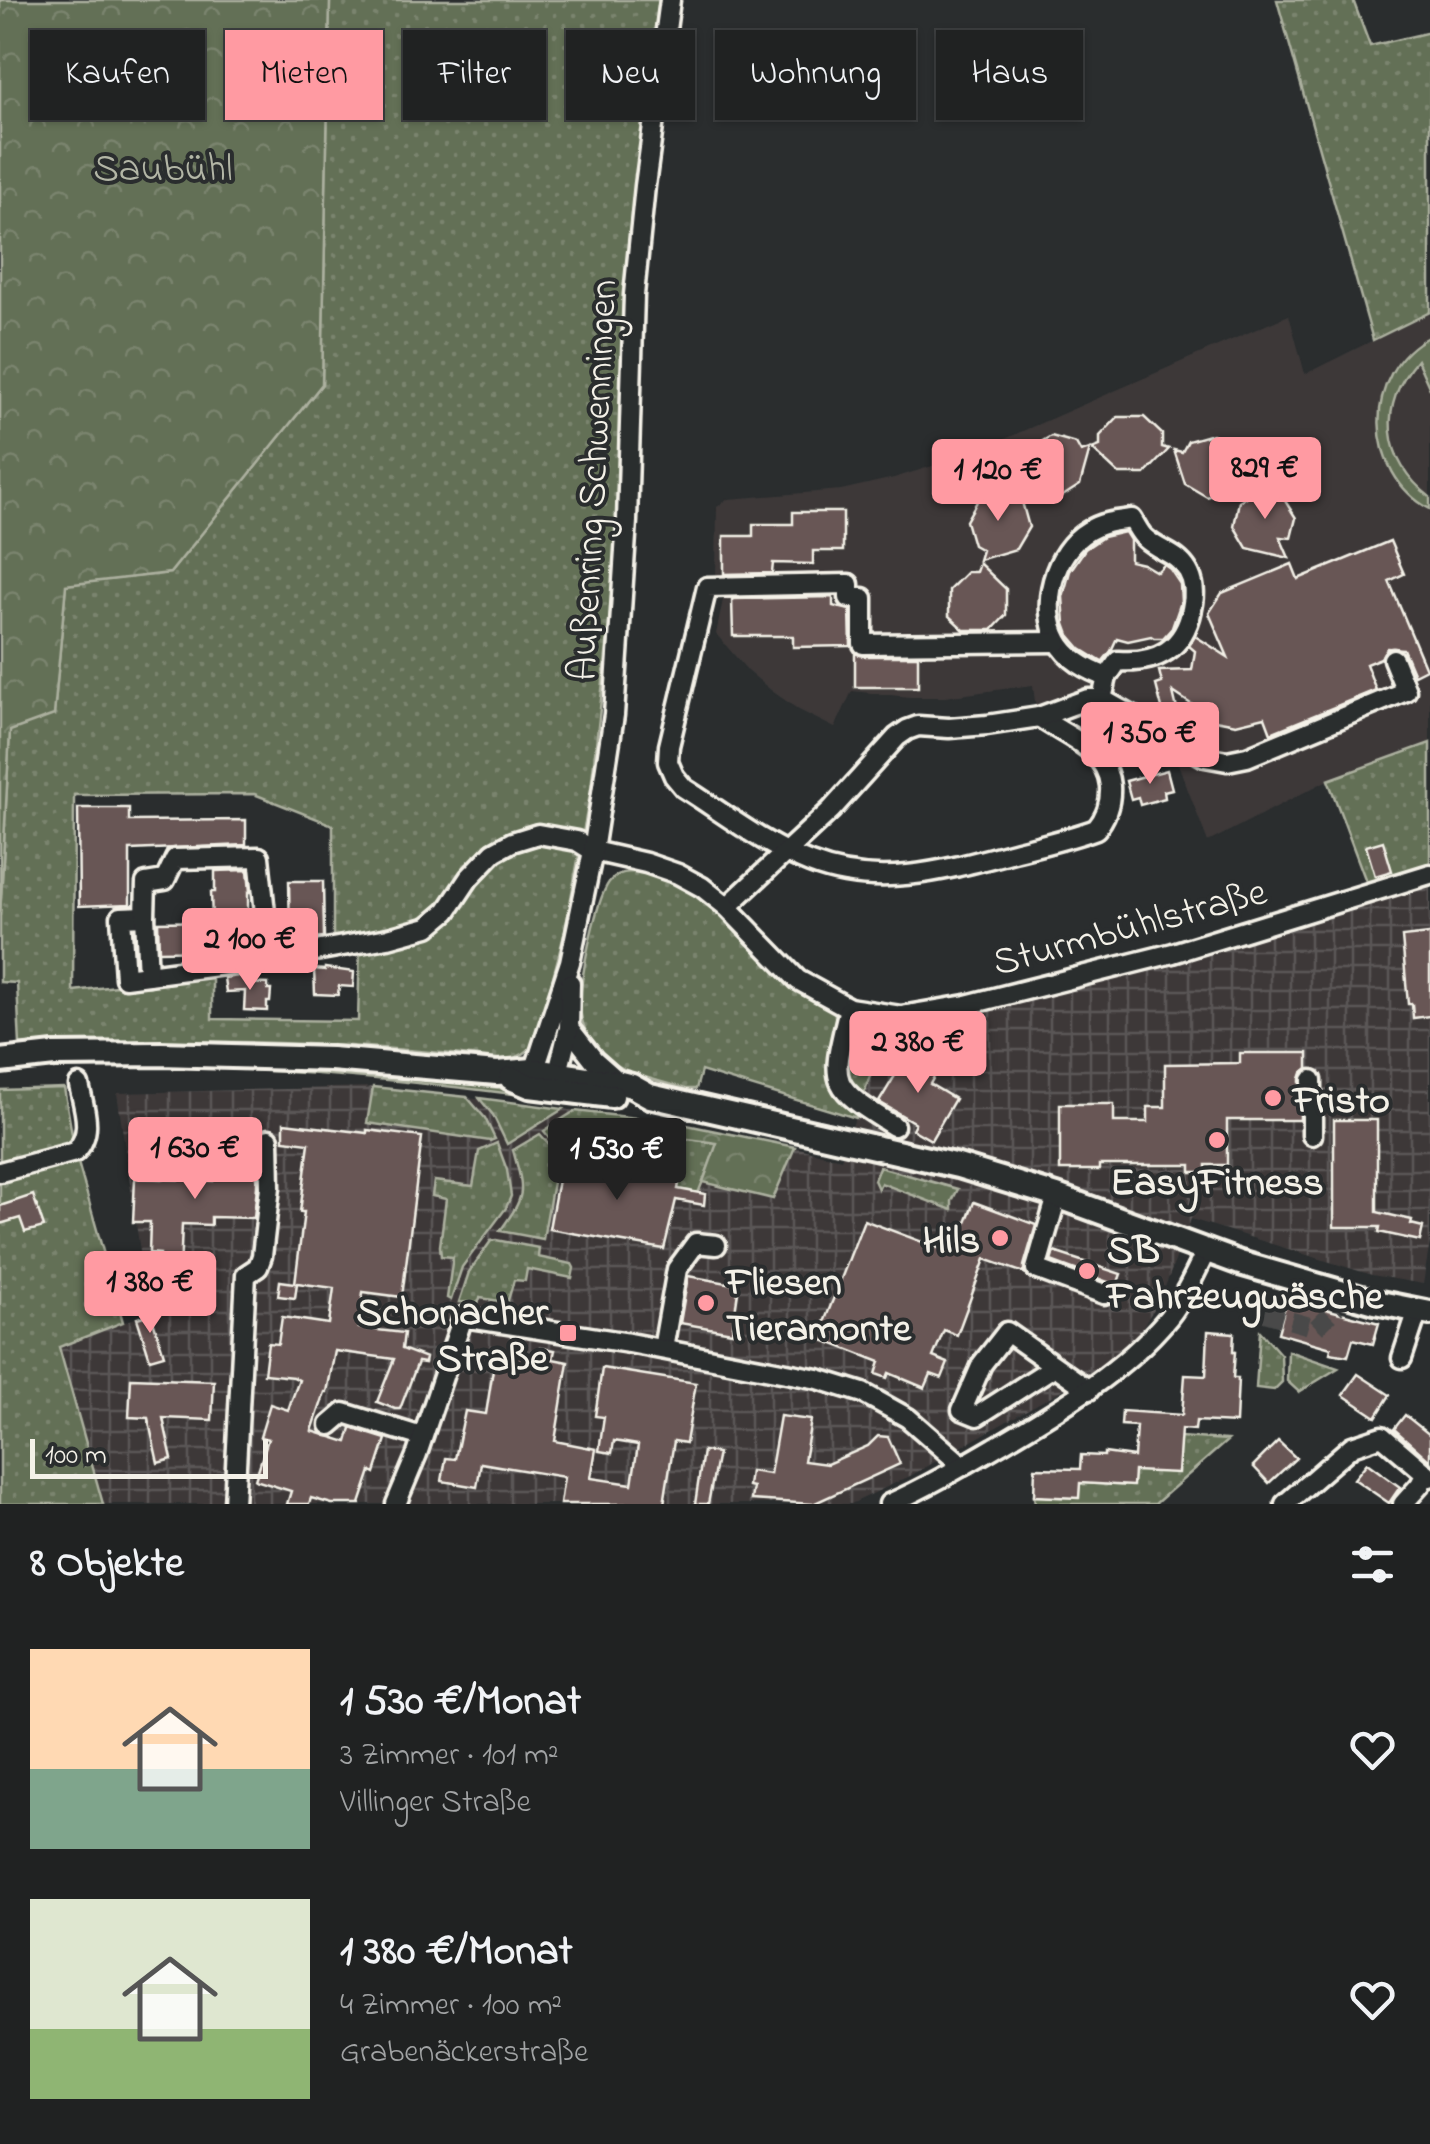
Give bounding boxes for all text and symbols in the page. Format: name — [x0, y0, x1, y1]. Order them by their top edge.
chip: Kaufen — [30, 30, 205, 120]
chip: Mieten — [225, 30, 383, 120]
chip: Filter — [403, 30, 546, 120]
chip: Neu — [566, 30, 695, 120]
chip: Wohnung — [715, 30, 916, 120]
chip: Haus — [936, 30, 1083, 120]
park label: Saubühl — [93, 141, 233, 200]
street label: Außenring Schwenningen — [556, 278, 635, 682]
pin: 829 € — [1195, 437, 1335, 522]
pin: 1 120 € — [906, 439, 1090, 524]
text: 829 € — [1231, 446, 1299, 493]
text: 1 120 € — [954, 448, 1042, 495]
pin: 1 350 € — [1058, 702, 1242, 787]
text: 1 350 € — [1103, 711, 1197, 758]
street label: Sturmbühlstraße — [987, 864, 1274, 994]
pin: 2 100 € — [158, 908, 342, 993]
text: 2 100 € — [204, 917, 296, 964]
pin: 2 380 € — [826, 1011, 1010, 1096]
text: 2 380 € — [871, 1020, 965, 1067]
place label: Fristo — [1291, 1073, 1390, 1132]
marker: Fristo — [1262, 1087, 1284, 1109]
pin: 1 630 € — [103, 1117, 287, 1202]
pin: 1 530 € — [525, 1118, 709, 1203]
text: 1 630 € — [150, 1126, 240, 1173]
text: 1 530 € — [570, 1127, 664, 1174]
marker: EasyFitness — [1206, 1129, 1228, 1151]
place label: EasyFitness — [1110, 1155, 1324, 1214]
place label: Hils — [922, 1213, 980, 1272]
place label: SB Fahrzeugwäsche — [1105, 1223, 1384, 1328]
marker: Hils — [989, 1227, 1011, 1249]
pin: 1 380 € — [58, 1251, 242, 1336]
place label: Fliesen Tieramonte — [724, 1255, 912, 1360]
text: 1 380 € — [106, 1260, 194, 1307]
marker: SB Fahrzeugwäsche — [1076, 1260, 1098, 1282]
place label: Schonacher Straße — [356, 1285, 550, 1390]
marker: Fliesen Tieramonte — [695, 1292, 717, 1314]
marker: Schonacher Straße — [557, 1322, 579, 1344]
scale bar — [30, 1434, 268, 1478]
text: 100 m — [45, 1436, 107, 1477]
text: 8 Objekte — [30, 1534, 184, 1595]
icon: filters — [1345, 1537, 1400, 1592]
text: 1 530 €/Monat — [340, 1672, 581, 1733]
icon: home — [110, 1689, 230, 1809]
icon: heart — [1345, 1722, 1400, 1777]
text: 3 Zimmer · 101 m² — [340, 1733, 558, 1780]
text: Villinger Straße — [340, 1780, 531, 1827]
text: 1 380 €/Monat — [340, 1922, 573, 1983]
icon: home — [110, 1939, 230, 2059]
icon: heart — [1345, 1972, 1400, 2027]
text: 4 Zimmer · 100 m² — [340, 1983, 562, 2030]
text: Grabenäckerstraße — [340, 2030, 588, 2077]

